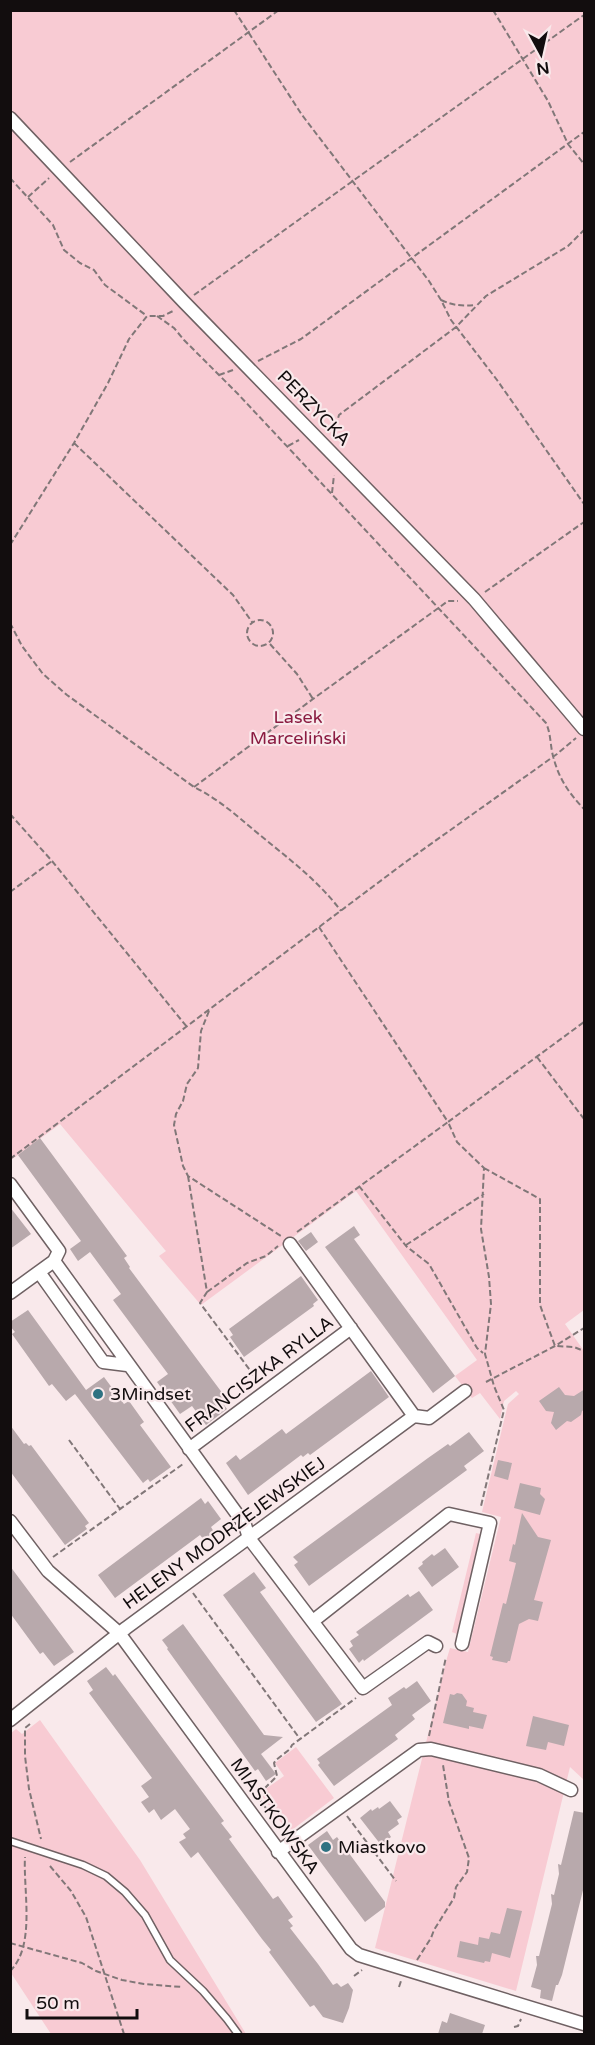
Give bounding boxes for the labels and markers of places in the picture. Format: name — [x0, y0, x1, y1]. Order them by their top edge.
place label: 3Mindset — [110, 1383, 191, 1405]
marker: 3Mindset — [91, 1387, 105, 1401]
place label: Miastkovo — [338, 1836, 426, 1858]
marker: Miastkovo — [319, 1840, 333, 1854]

